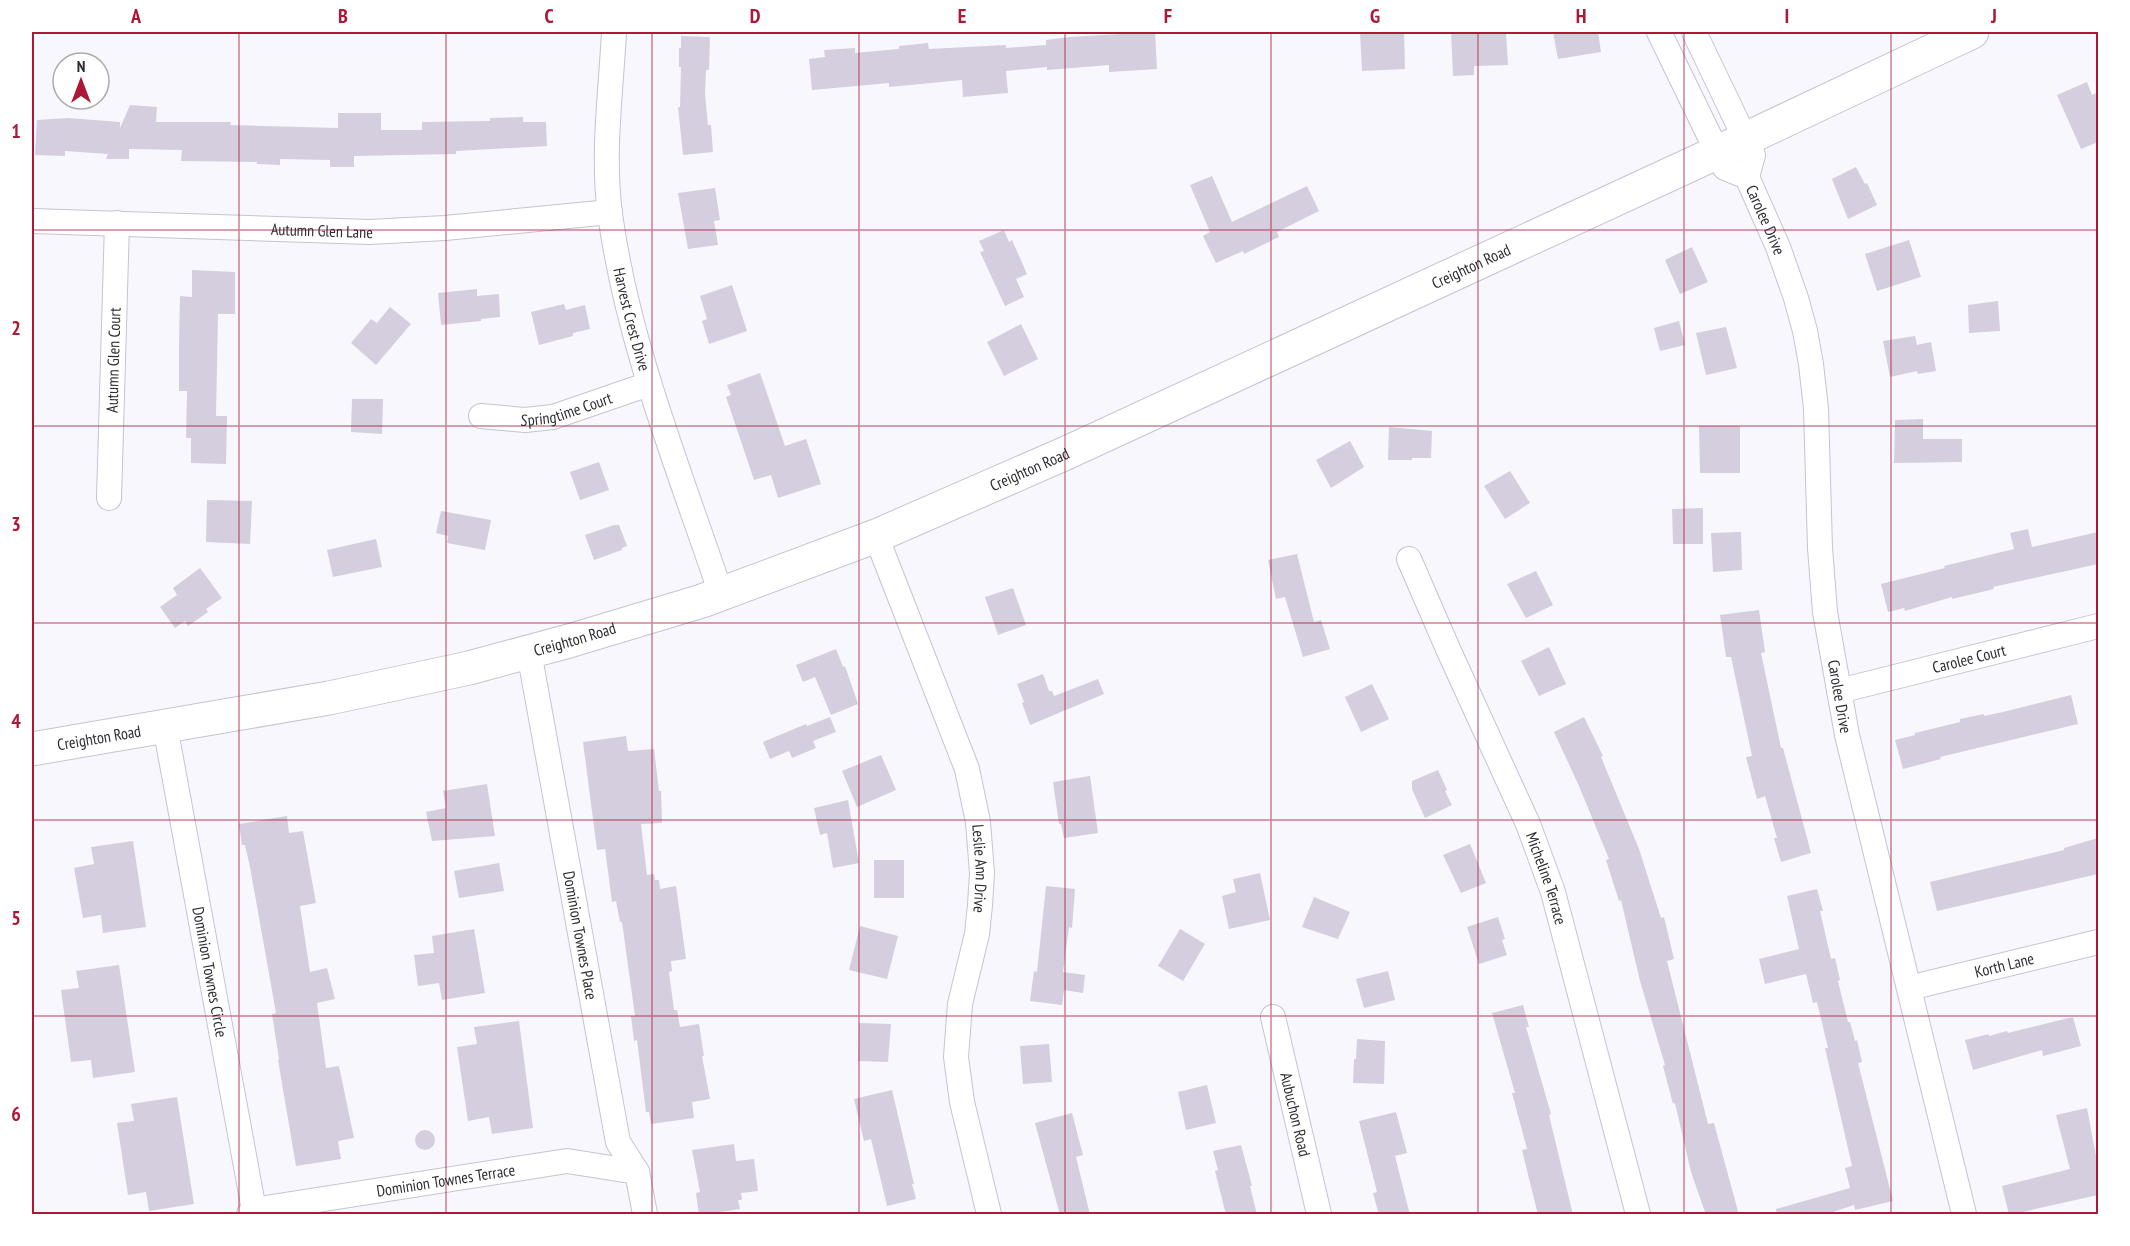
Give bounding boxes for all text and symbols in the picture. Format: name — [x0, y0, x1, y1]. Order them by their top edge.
text: A — [130, 3, 142, 29]
text: B — [338, 3, 348, 29]
text: C — [544, 3, 554, 29]
text: D — [750, 3, 761, 29]
text: E — [958, 3, 966, 29]
text: F — [1164, 3, 1172, 29]
text: G — [1370, 3, 1380, 29]
text: H — [1576, 3, 1586, 29]
text: I — [1785, 3, 1789, 29]
text: J — [1990, 3, 1997, 29]
north arrow — [51, 51, 111, 111]
text: N — [77, 56, 85, 76]
text: 1 — [11, 118, 21, 144]
street label: Carolee Drive — [1742, 182, 1790, 257]
street label: Autumn Glen Lane — [271, 219, 373, 242]
street label: Creighton Road — [1428, 239, 1514, 293]
street label: Harvest Crest Drive — [609, 266, 655, 373]
street label: Autumn Glen Court — [101, 307, 125, 413]
text: 2 — [11, 315, 21, 341]
street label: Springtime Court — [520, 387, 615, 430]
street label: Creighton Road — [987, 443, 1072, 495]
text: 3 — [11, 511, 21, 537]
street label: Creighton Road — [531, 618, 618, 660]
street label: Carolee Court — [1930, 639, 2008, 677]
street label: Carolee Drive — [1824, 658, 1856, 735]
text: 4 — [11, 708, 21, 734]
street label: Creighton Road — [56, 720, 142, 755]
street label: Leslie Ann Drive — [968, 823, 992, 914]
street label: Micheline Terrace — [1522, 829, 1571, 927]
street label: Dominion Townes Place — [559, 869, 602, 1001]
text: 5 — [11, 905, 21, 931]
street label: Dominion Townes Circle — [188, 905, 232, 1039]
street label: Korth Lane — [1973, 948, 2036, 982]
street label: Aubuchon Road — [1276, 1070, 1315, 1159]
text: 6 — [11, 1101, 21, 1127]
street label: Dominion Townes Terrace — [375, 1159, 516, 1201]

